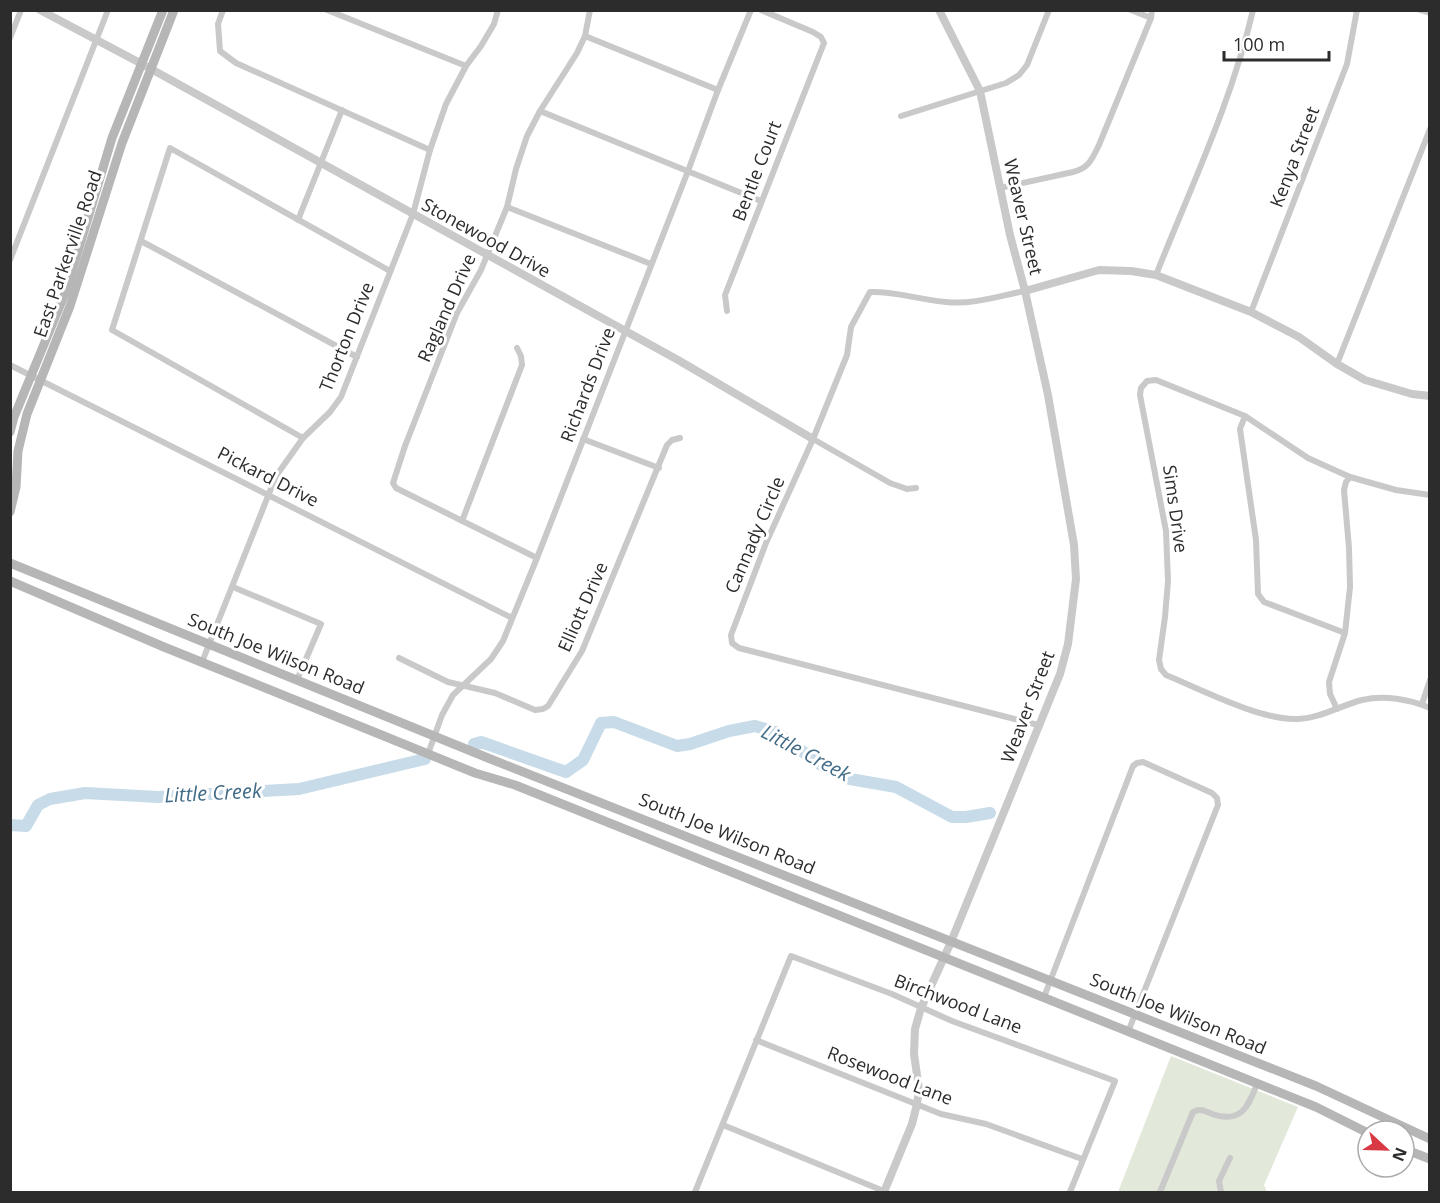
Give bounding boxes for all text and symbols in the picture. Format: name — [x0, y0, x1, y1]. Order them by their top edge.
scale bar — [1224, 24, 1329, 62]
text: 100 m — [1233, 32, 1285, 56]
street label: Kenya Street — [1264, 103, 1324, 210]
street label: Bentle Court — [726, 117, 786, 224]
street label: Weaver Street — [999, 157, 1049, 277]
street label: East Parkerville Road — [27, 167, 107, 340]
street label: Stonewood Drive — [418, 192, 555, 282]
street label: Ragland Drive — [411, 250, 481, 366]
street label: Thorton Drive — [313, 278, 379, 395]
street label: Richards Drive — [554, 324, 620, 445]
street label: Pickard Drive — [214, 440, 323, 512]
street label: Sims Drive — [1158, 463, 1194, 554]
street label: Cannady Circle — [719, 473, 789, 597]
street label: Elliott Drive — [552, 558, 613, 655]
street label: South Joe Wilson Road — [185, 607, 368, 699]
street label: Weaver Street — [995, 647, 1059, 766]
water label: Little Creek — [757, 718, 857, 788]
water label: Little Creek — [164, 776, 264, 809]
street label: South Joe Wilson Road — [636, 787, 819, 879]
street label: South Joe Wilson Road — [1087, 967, 1270, 1059]
street label: Birchwood Lane — [891, 968, 1026, 1038]
street label: Rosewood Lane — [824, 1040, 956, 1110]
north arrow — [1356, 1119, 1416, 1179]
text: N — [1387, 1144, 1413, 1165]

